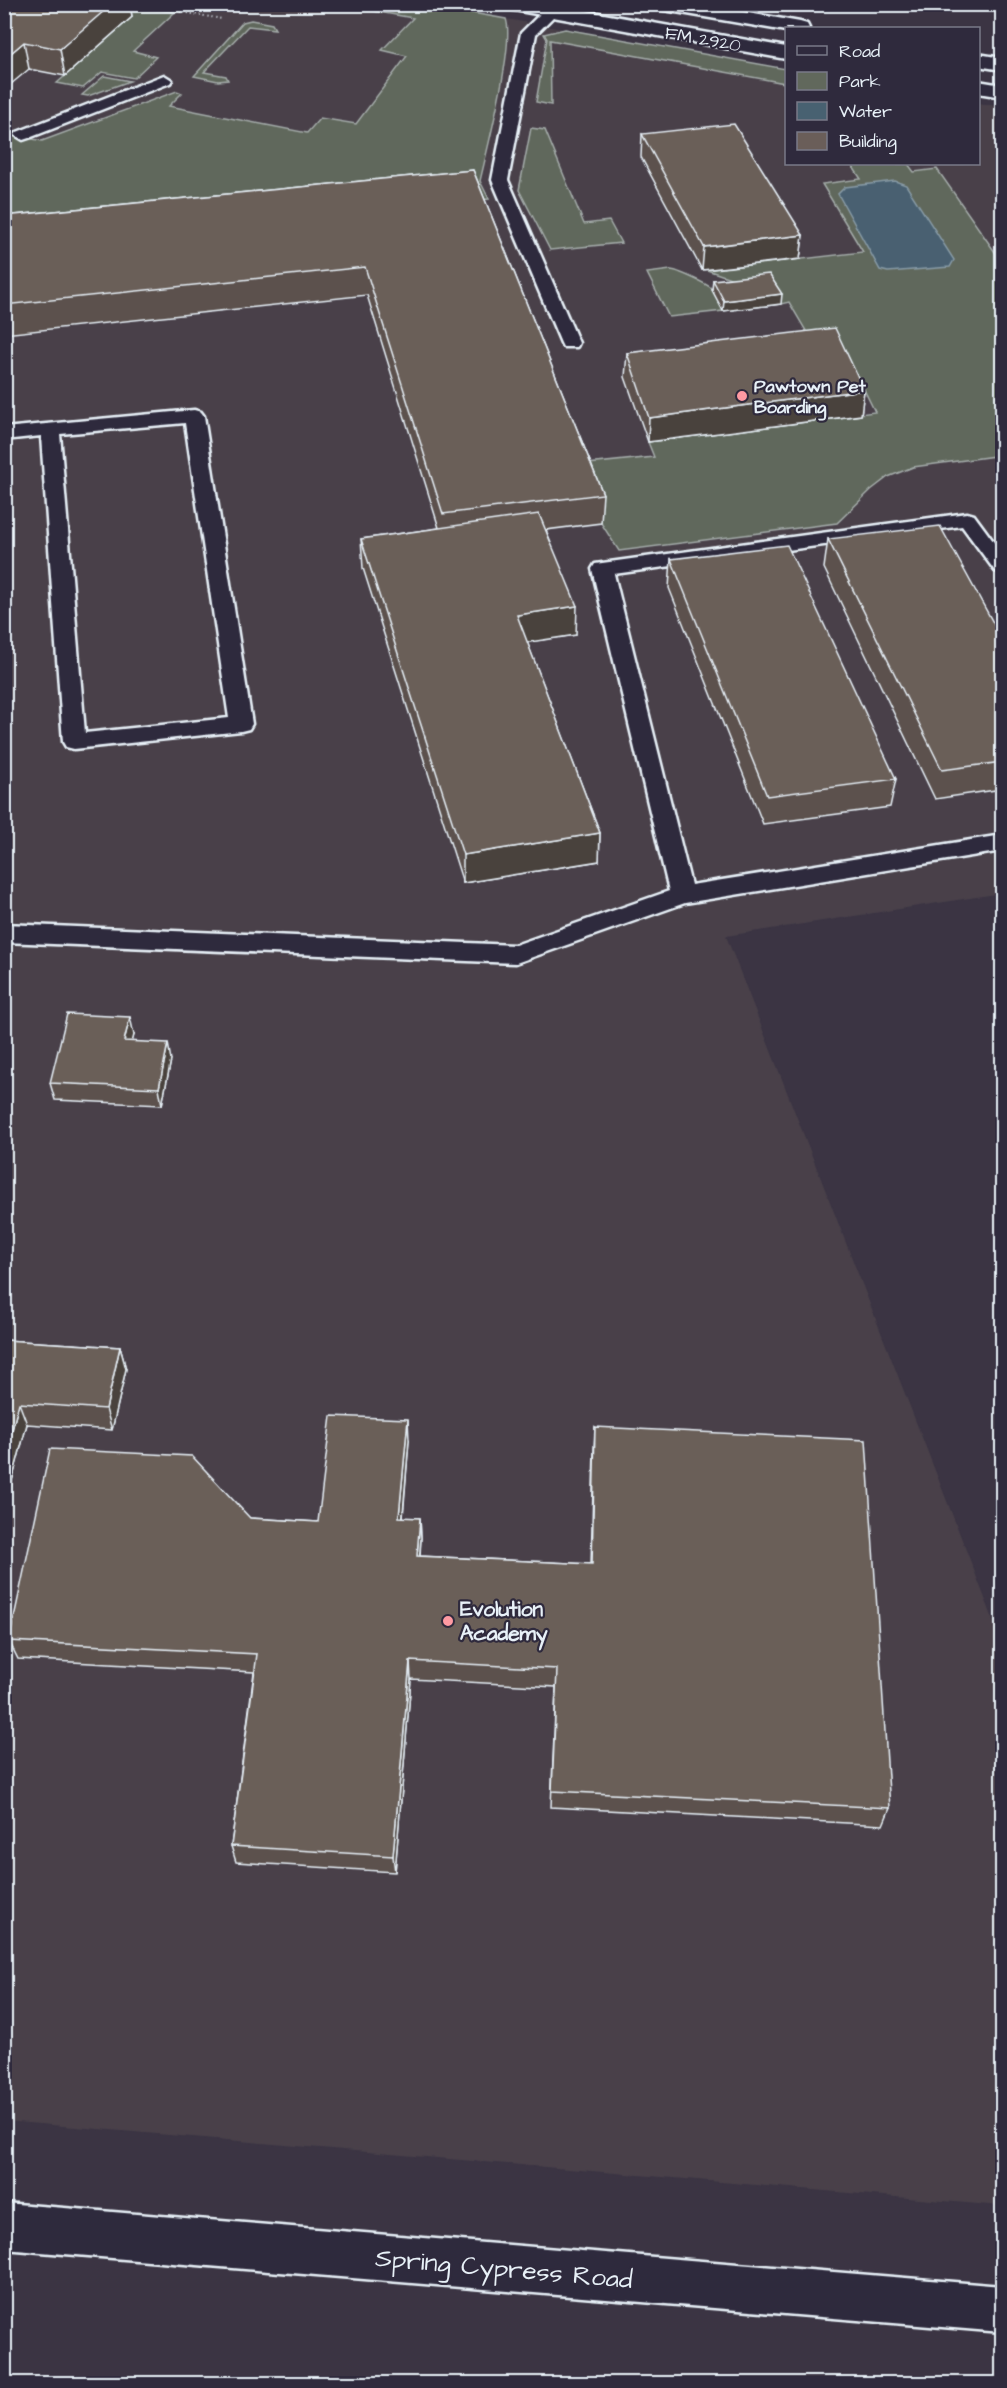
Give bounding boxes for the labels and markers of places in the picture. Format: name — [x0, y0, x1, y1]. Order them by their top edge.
place label: Pawtown Pet Boarding — [754, 374, 867, 421]
marker: Pawtown Pet Boarding — [735, 389, 749, 403]
place label: Evolution Academy — [460, 1595, 548, 1651]
marker: Evolution Academy — [441, 1614, 455, 1628]

